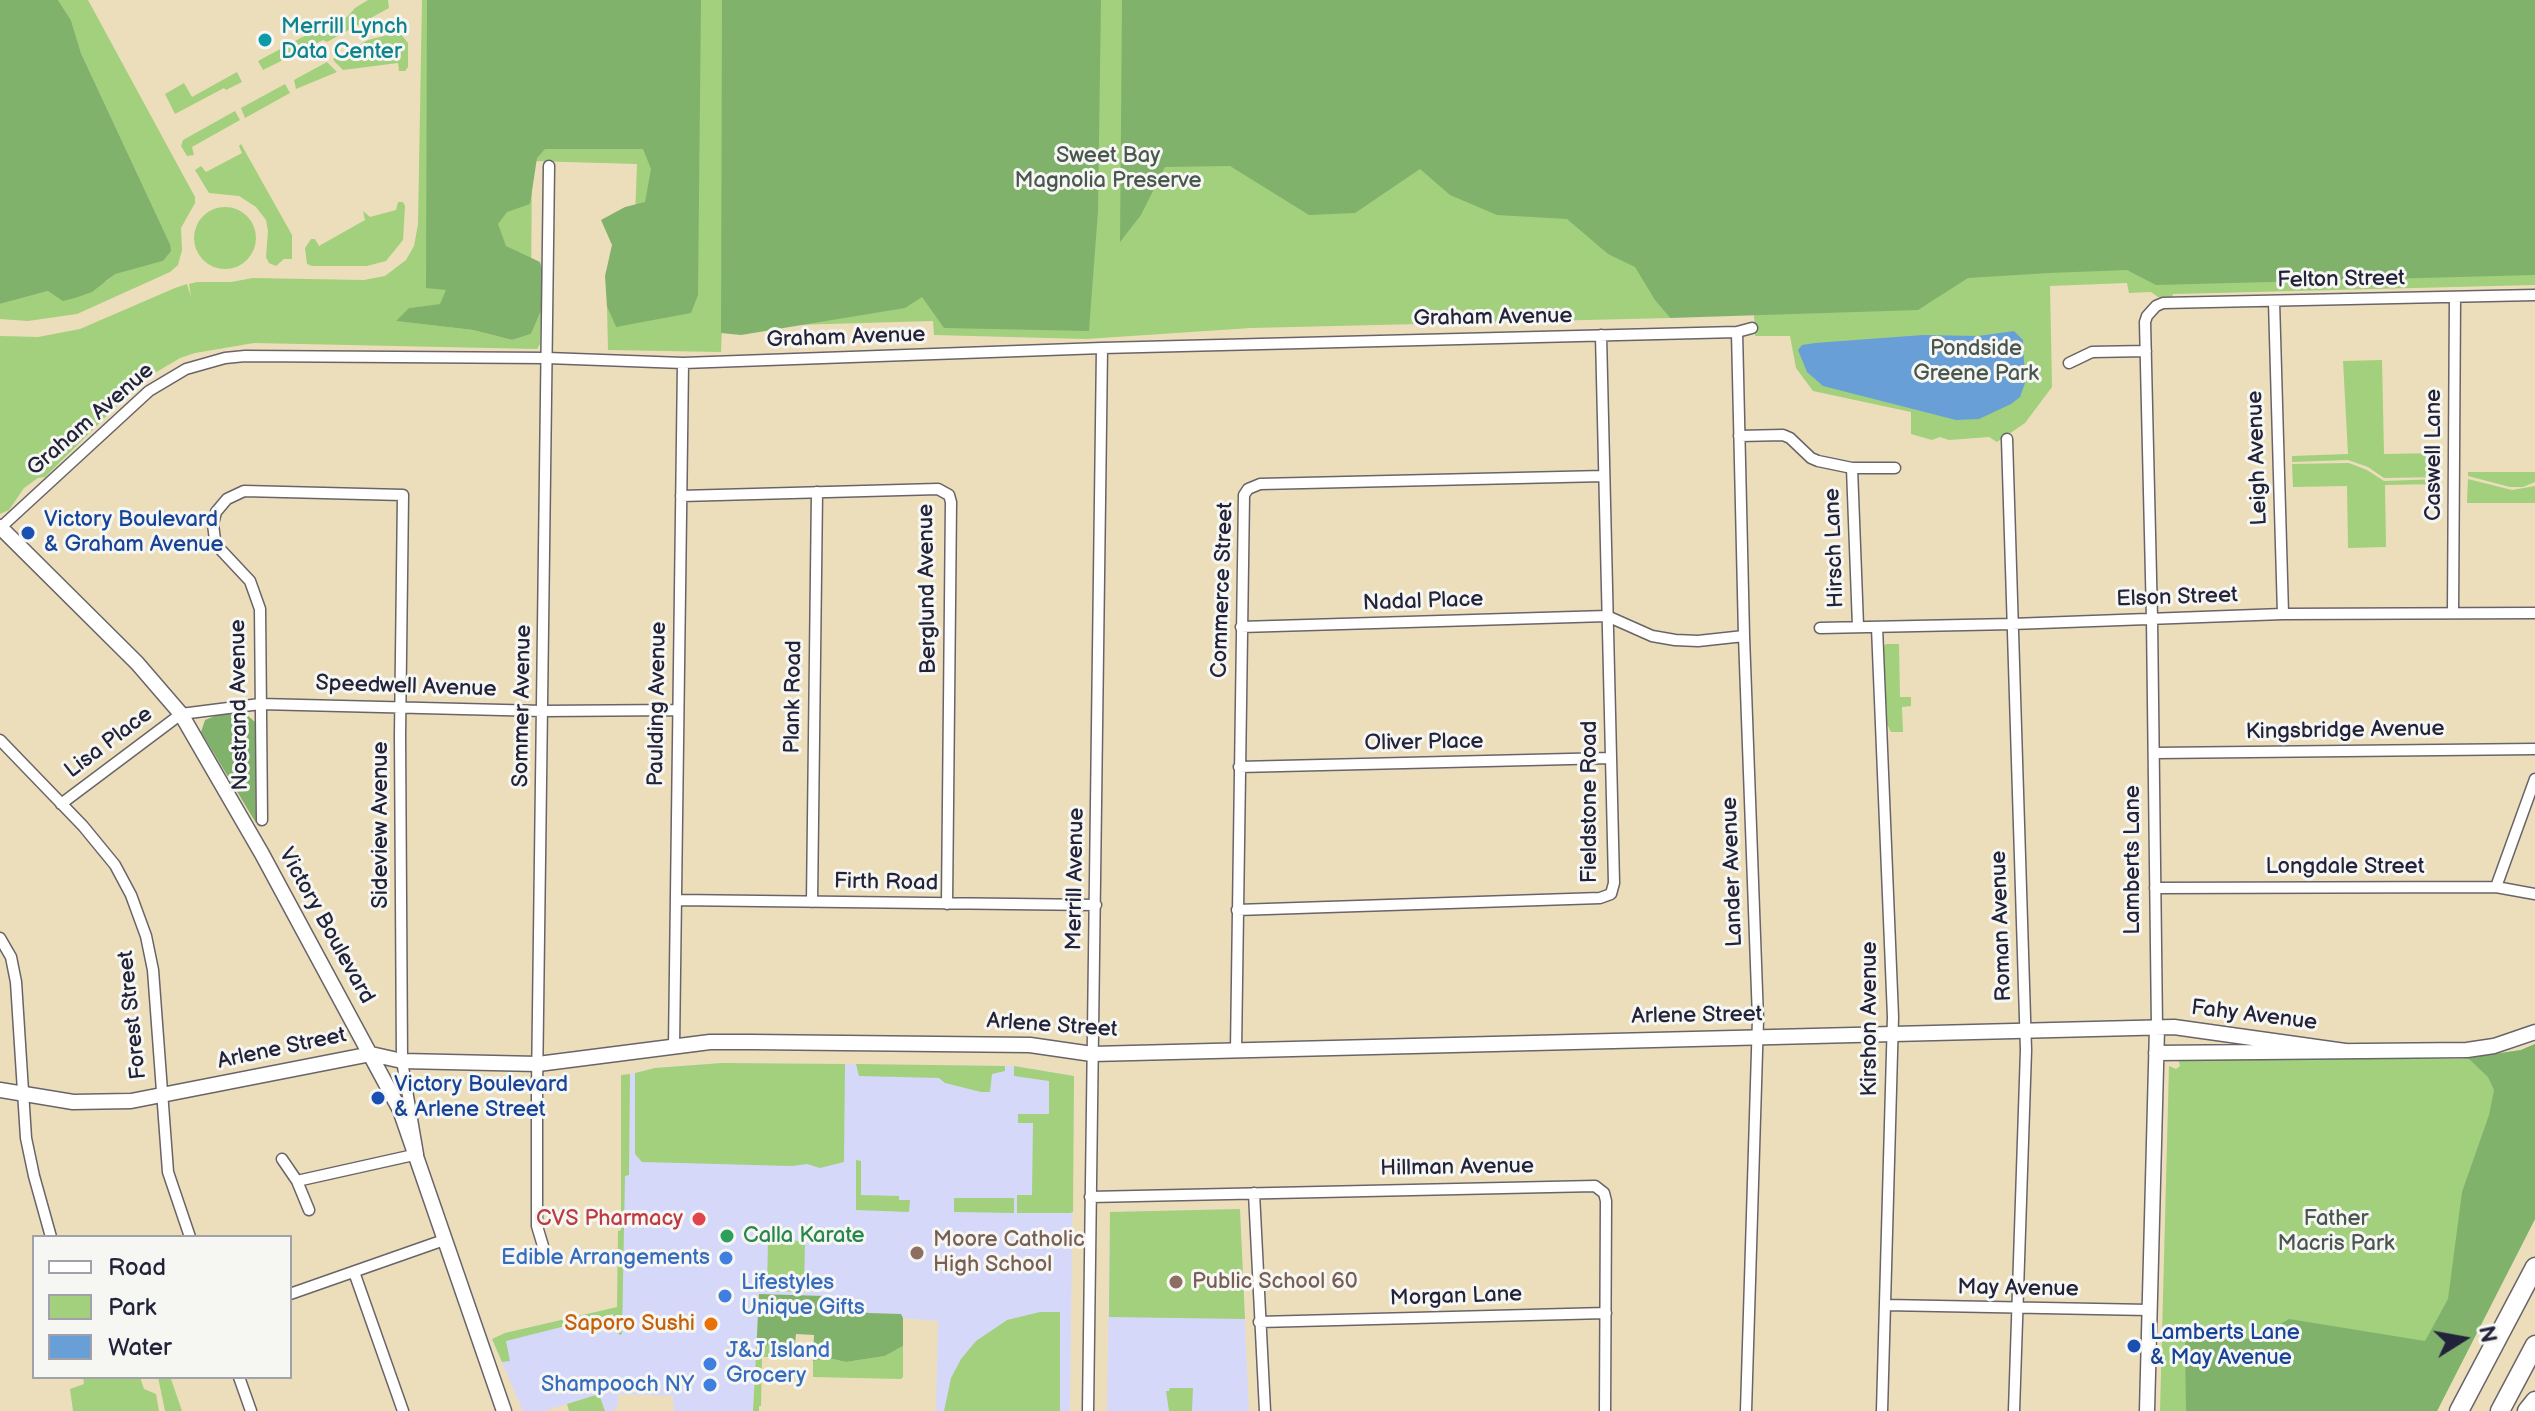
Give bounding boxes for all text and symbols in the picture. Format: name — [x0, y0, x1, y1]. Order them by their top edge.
place label: Merrill Lynch Data Center — [281, 14, 408, 66]
marker: Merrill Lynch Data Center — [256, 31, 274, 49]
park label: Sweet Bay Magnolia Preserve — [1014, 143, 1202, 194]
street label: Felton Street — [2277, 266, 2405, 294]
street label: Graham Avenue — [1413, 303, 1573, 333]
street label: Graham Avenue — [766, 322, 926, 354]
park label: Pondside Greene Park — [1913, 336, 2039, 388]
street label: Graham Avenue — [22, 358, 160, 482]
street label: Caswell Lane — [2421, 389, 2447, 521]
street label: Leigh Avenue — [2242, 390, 2274, 526]
street label: Hirsch Lane — [1820, 488, 1850, 608]
street label: Commerce Street — [1207, 502, 1239, 678]
street label: Berglund Avenue — [913, 504, 943, 674]
place label: Victory Boulevard & Graham Avenue — [44, 507, 224, 558]
marker: Victory Boulevard & Graham Avenue — [19, 524, 37, 542]
street label: Elson Street — [2116, 583, 2238, 613]
street label: Nadal Place — [1362, 587, 1484, 617]
street label: Nostrand Avenue — [225, 619, 255, 791]
street label: Paulding Avenue — [643, 621, 673, 787]
street label: Sommer Avenue — [508, 624, 538, 788]
street label: Plank Road — [780, 640, 808, 754]
street label: Speedwell Avenue — [315, 671, 497, 703]
street label: Lisa Place — [60, 702, 158, 784]
street label: Kingsbridge Avenue — [2245, 716, 2445, 746]
street label: Fieldstone Road — [1577, 721, 1603, 883]
street label: Oliver Place — [1364, 729, 1484, 757]
street label: Sideview Avenue — [368, 741, 394, 909]
street label: Lamberts Lane — [2120, 785, 2146, 935]
street label: Lander Avenue — [1717, 796, 1749, 948]
street label: Merrill Avenue — [1062, 807, 1090, 951]
street label: Victory Boulevard — [272, 843, 380, 1009]
street label: Roman Avenue — [1986, 850, 2018, 1002]
street label: Longdale Street — [2266, 854, 2424, 880]
street label: Firth Road — [834, 869, 938, 897]
street label: Kirshon Avenue — [1857, 941, 1883, 1097]
street label: Forest Street — [113, 949, 153, 1081]
street label: Fahy Avenue — [2189, 995, 2319, 1037]
street label: Arlene Street — [1631, 1002, 1763, 1030]
street label: Arlene Street — [986, 1008, 1118, 1044]
street label: Arlene Street — [215, 1022, 349, 1076]
place label: Victory Boulevard & Arlene Street — [394, 1072, 568, 1124]
marker: Victory Boulevard & Arlene Street — [369, 1089, 387, 1107]
street label: Hillman Avenue — [1380, 1153, 1534, 1183]
place label: CVS Pharmacy — [536, 1206, 683, 1232]
park label: Father Macris Park — [2277, 1206, 2395, 1258]
marker: CVS Pharmacy — [690, 1210, 708, 1228]
place label: Calla Karate — [743, 1223, 865, 1249]
marker: Calla Karate — [718, 1227, 736, 1245]
place label: Moore Catholic High School — [933, 1227, 1085, 1278]
legend — [32, 1235, 292, 1379]
marker: Moore Catholic High School — [908, 1244, 926, 1262]
place label: Edible Arrangements — [501, 1245, 710, 1271]
marker: Edible Arrangements — [717, 1249, 735, 1267]
text: Road — [108, 1253, 166, 1282]
place label: Public School 60 — [1192, 1269, 1358, 1295]
place label: Lifestyles Unique Gifts — [741, 1270, 865, 1322]
marker: Public School 60 — [1167, 1273, 1185, 1291]
street label: May Avenue — [1957, 1275, 2079, 1303]
street label: Morgan Lane — [1389, 1281, 1523, 1313]
marker: Lifestyles Unique Gifts — [716, 1287, 734, 1305]
text: Park — [108, 1293, 156, 1322]
north arrow — [2423, 1299, 2503, 1379]
place label: Saporo Sushi — [564, 1311, 695, 1337]
marker: Saporo Sushi — [702, 1315, 720, 1333]
place label: Lamberts Lane & May Avenue — [2150, 1320, 2300, 1372]
text: N — [2472, 1324, 2502, 1345]
text: Water — [108, 1333, 172, 1362]
marker: Lamberts Lane & May Avenue — [2125, 1337, 2143, 1355]
place label: J&J Island Grocery — [726, 1338, 830, 1390]
marker: J&J Island Grocery — [701, 1355, 719, 1373]
place label: Shampooch NY — [541, 1372, 694, 1398]
marker: Shampooch NY — [701, 1376, 719, 1394]

